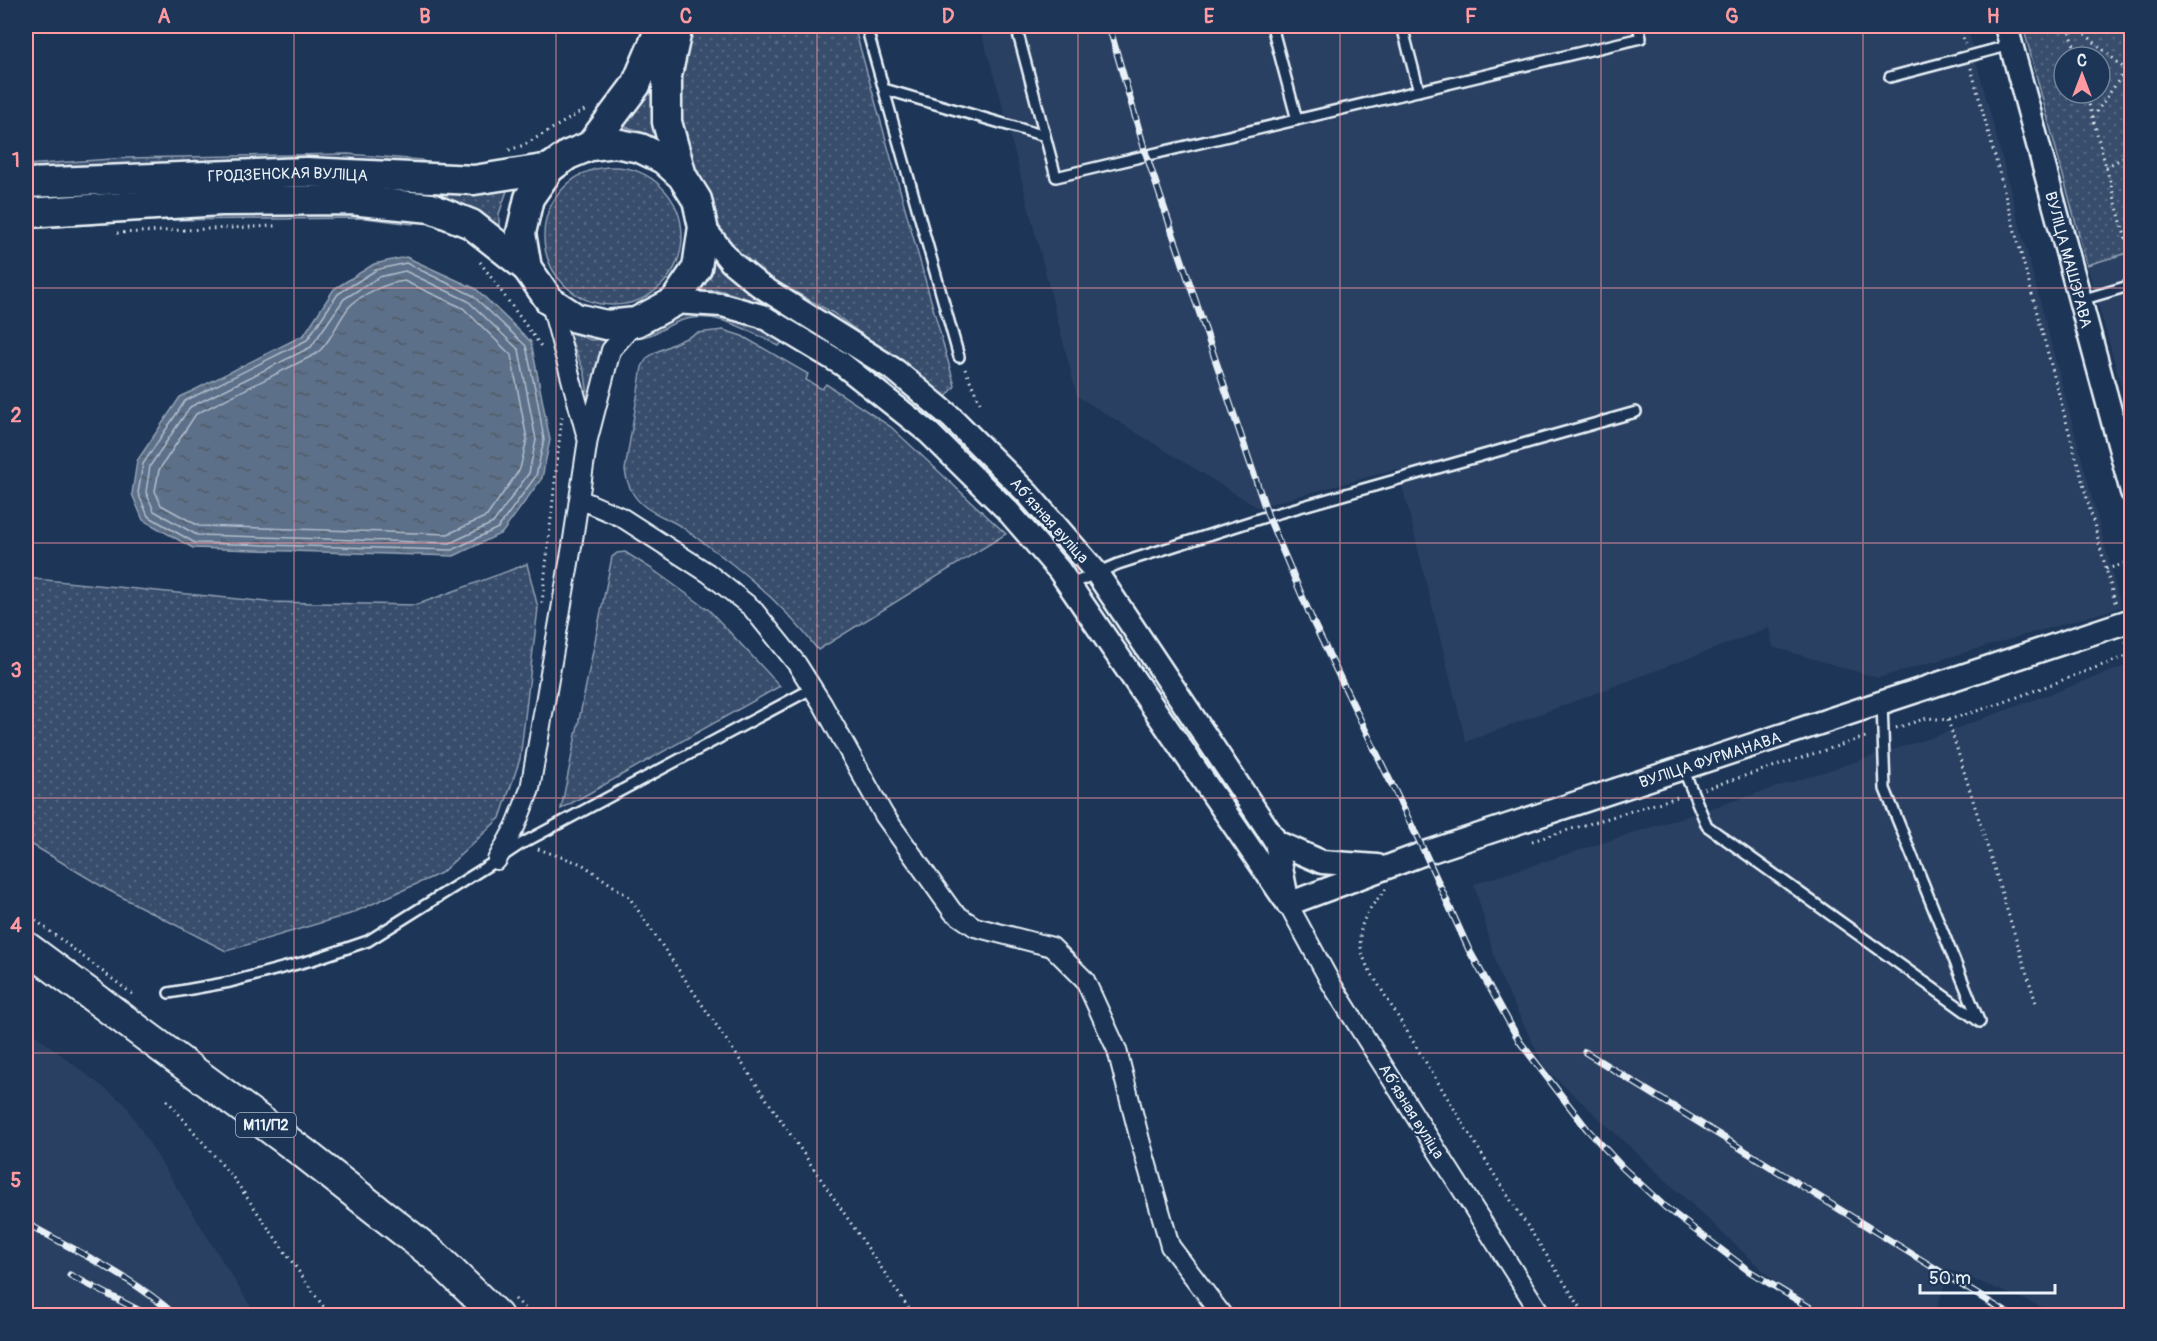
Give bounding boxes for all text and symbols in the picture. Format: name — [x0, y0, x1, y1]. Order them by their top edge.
text: A — [158, 4, 171, 29]
text: B — [419, 4, 431, 29]
text: C — [680, 4, 692, 29]
text: D — [942, 4, 955, 29]
text: E — [1204, 4, 1215, 29]
text: F — [1465, 4, 1477, 29]
text: G — [1725, 4, 1739, 29]
text: H — [1987, 4, 2000, 29]
north arrow — [2052, 45, 2112, 105]
text: С — [2077, 51, 2087, 71]
text: 1 — [12, 148, 20, 173]
street label: ГРОДЗЕНСКАЯ ВУЛІЦА — [207, 163, 368, 187]
street label: ВУЛІЦА МАШЭРАВА — [2040, 189, 2096, 330]
text: 2 — [10, 403, 22, 428]
street label: Абʼязная вуліца — [1006, 474, 1093, 568]
text: 3 — [10, 658, 22, 683]
street label: ВУЛІЦА ФУРМАНАВА — [1637, 727, 1784, 793]
text: 4 — [10, 913, 22, 938]
street label: Абʼязная вуліца — [1374, 1060, 1448, 1163]
road number: М11/П2 — [236, 1113, 296, 1137]
text: 5 — [11, 1168, 22, 1193]
scale bar — [1920, 1257, 2055, 1295]
text: 50 m — [1929, 1267, 1971, 1290]

